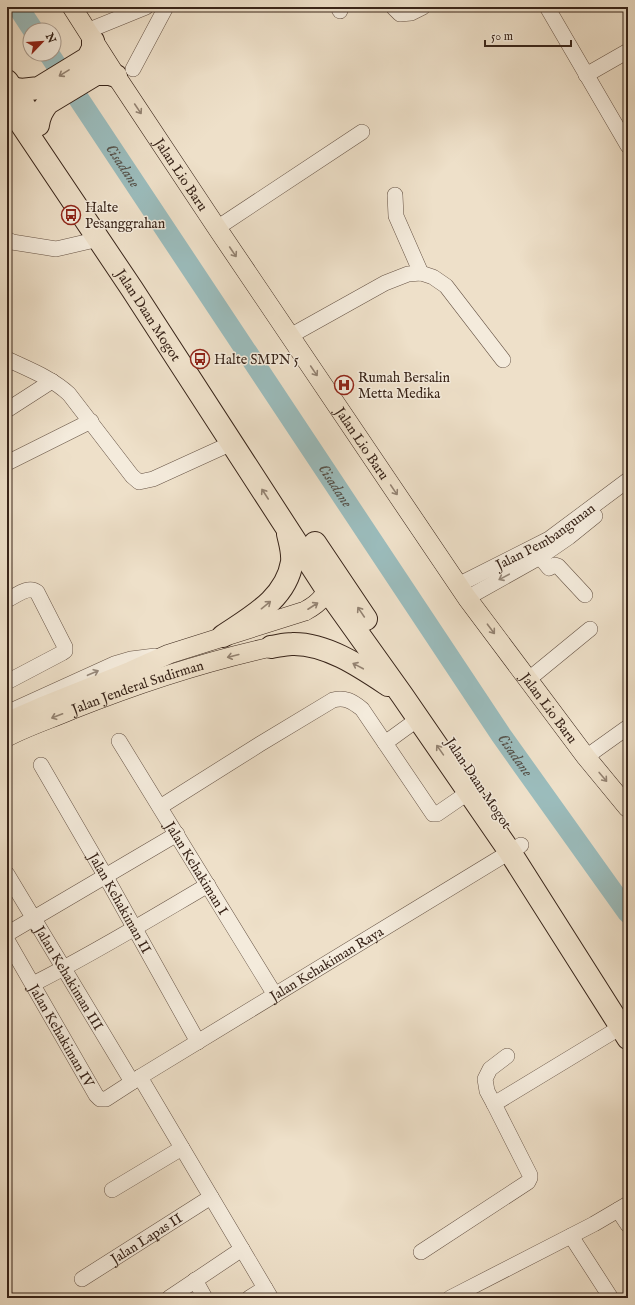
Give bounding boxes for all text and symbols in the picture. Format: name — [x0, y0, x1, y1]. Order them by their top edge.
north arrow — [22, 22, 62, 62]
scale bar — [485, 22, 571, 48]
text: 50 m — [491, 29, 513, 44]
text: N — [41, 30, 59, 46]
one-way arrow — [58, 69, 69, 78]
one-way arrow — [134, 103, 142, 115]
street label: Jalan Lio Baru — [149, 133, 211, 215]
water label: Cisadane — [101, 141, 144, 191]
place label: Halte Pesanggrahan — [85, 199, 166, 233]
bus stop icon: Halte Pesanggrahan — [60, 204, 82, 226]
one-way arrow — [229, 246, 237, 257]
street label: Jalan Daan Mogot — [110, 264, 185, 365]
bus stop icon: Halte SMPN 5 — [189, 348, 211, 370]
place label: Halte SMPN 5 — [214, 351, 299, 369]
one-way arrow — [310, 365, 318, 377]
place label: Rumah Bersalin Metta Medika — [358, 369, 451, 403]
hospital icon: Rumah Bersalin Metta Medika — [333, 374, 355, 396]
street label: Jalan Lio Baru — [330, 402, 392, 483]
water label: Cisadane — [314, 460, 356, 511]
one-way arrow — [390, 485, 398, 496]
one-way arrow — [260, 488, 269, 499]
street label: Jalan Pembangunan — [491, 499, 599, 575]
one-way arrow — [498, 573, 510, 581]
one-way arrow — [261, 601, 272, 610]
one-way arrow — [307, 602, 318, 610]
one-way arrow — [357, 607, 365, 618]
one-way arrow — [486, 623, 495, 634]
one-way arrow — [227, 653, 240, 660]
street label: Jalan Jenderal Sudirman — [67, 657, 206, 720]
one-way arrow — [352, 661, 364, 669]
street label: Jalan Lio Baru — [515, 668, 581, 747]
one-way arrow — [87, 669, 99, 676]
one-way arrow — [51, 712, 63, 720]
water label: Cisadane — [493, 730, 537, 781]
street label: Jalan Daan Mogot — [440, 733, 515, 833]
one-way arrow — [436, 745, 444, 756]
one-way arrow — [598, 772, 607, 783]
street label: Jalan Kehakiman I — [160, 817, 232, 919]
street label: Jalan Kehakiman II — [83, 848, 155, 957]
street label: Jalan Kehakiman III — [29, 921, 107, 1034]
street label: Jalan Kehakiman Raya — [265, 922, 388, 1007]
street label: Jalan Kehakiman IV — [23, 979, 98, 1091]
street label: Jalan Lapas II — [106, 1210, 186, 1270]

